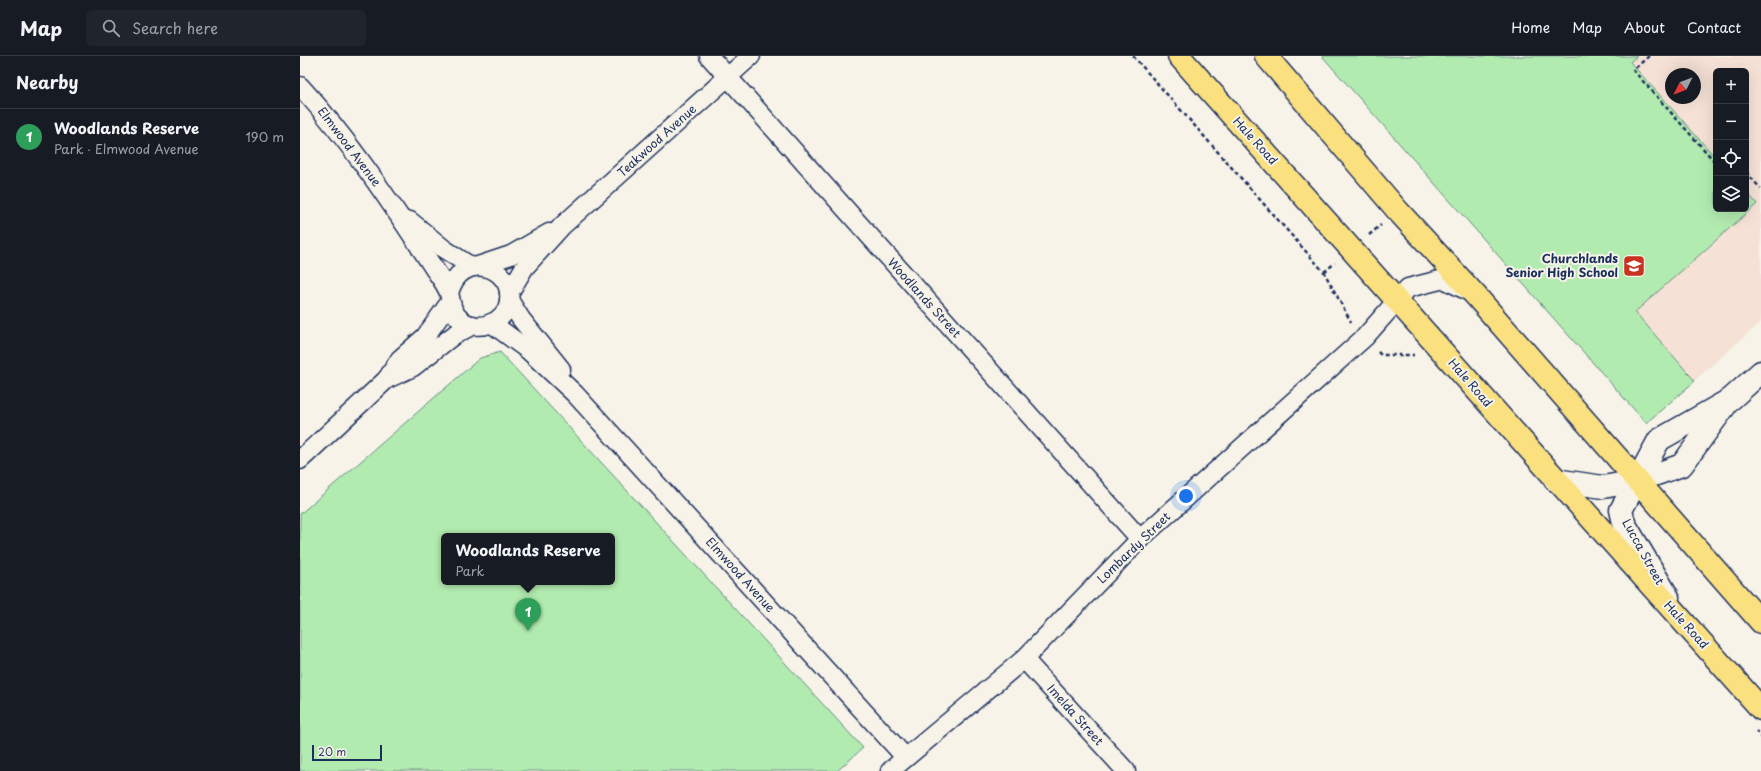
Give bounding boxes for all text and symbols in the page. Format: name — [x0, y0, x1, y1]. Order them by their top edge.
search box — [86, 10, 366, 46]
text: Map — [20, 14, 62, 42]
text: Search here — [132, 16, 218, 39]
icon: search — [100, 17, 122, 39]
text: Home — [1511, 17, 1550, 38]
text: Map — [1572, 17, 1602, 38]
text: About — [1624, 17, 1665, 38]
text: Contact — [1687, 17, 1741, 38]
north arrow — [1665, 68, 1701, 104]
map controls — [1713, 68, 1749, 212]
button: + — [1713, 68, 1749, 104]
text: Nearby — [16, 69, 78, 95]
street label: Teakwood Avenue — [613, 99, 700, 181]
street label: Elmwood Avenue — [314, 103, 386, 190]
button: − — [1713, 104, 1749, 140]
street label: Hale Road — [1229, 112, 1282, 168]
text: Woodlands Reserve — [54, 116, 199, 139]
text: 1 — [26, 127, 32, 146]
text: 190 m — [245, 127, 284, 146]
text: Park · Elmwood Avenue — [54, 139, 199, 158]
button: locate — [1713, 140, 1749, 176]
button: layers — [1713, 176, 1749, 212]
place label: Churchlands Senior High School — [1506, 249, 1618, 281]
street label: Woodlands Street — [884, 253, 966, 341]
school or university icon: Churchlands Senior High School — [1621, 253, 1647, 279]
street label: Hale Road — [1444, 354, 1497, 411]
your location — [1176, 486, 1196, 506]
street label: Lombardy Street — [1093, 507, 1174, 587]
street label: Lucca Street — [1618, 515, 1669, 588]
popup — [441, 533, 615, 585]
street label: Elmwood Avenue — [702, 533, 780, 616]
text: Woodlands Reserve — [455, 538, 601, 561]
text: Park — [455, 561, 484, 580]
street label: Hale Road — [1660, 596, 1713, 652]
pin: 1 — [515, 598, 541, 631]
street label: Imelda Street — [1043, 680, 1108, 749]
scale bar — [312, 743, 382, 762]
text: 20 m — [318, 743, 346, 760]

